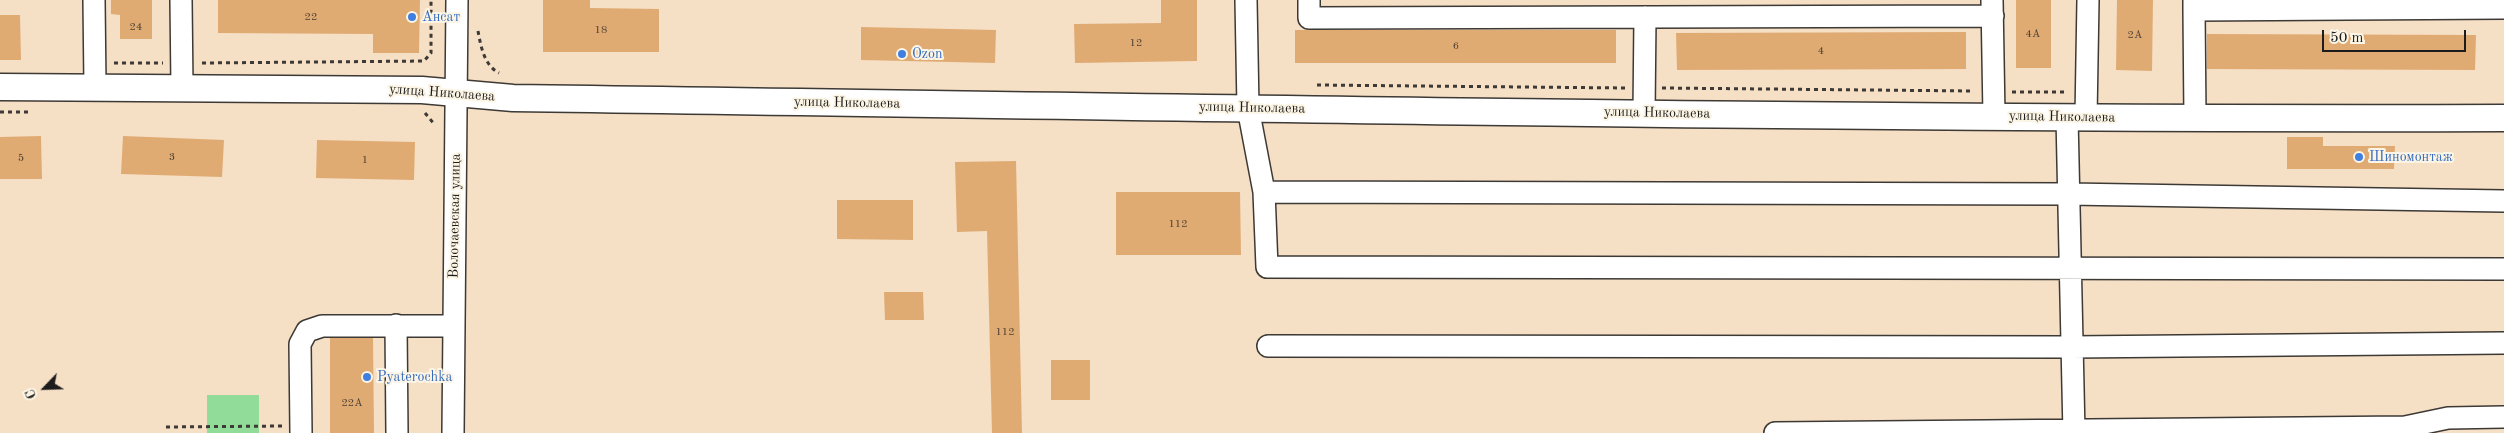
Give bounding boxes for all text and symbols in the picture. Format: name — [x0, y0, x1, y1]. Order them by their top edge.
place label: Ансат — [422, 9, 460, 25]
house number: 22 — [305, 10, 317, 24]
marker: Ансат — [406, 11, 418, 23]
house number: 24 — [130, 20, 142, 34]
scale bar — [2324, 20, 2468, 52]
house number: 18 — [595, 23, 607, 37]
house number: 4А — [2026, 27, 2040, 41]
house number: 2А — [2128, 28, 2142, 42]
text: 50 m — [2330, 31, 2364, 46]
house number: 12 — [1130, 36, 1142, 50]
house number: 6 — [1453, 39, 1459, 53]
house number: 4 — [1818, 44, 1824, 58]
place label: Ozon — [912, 46, 942, 62]
marker: Ozon — [896, 48, 908, 60]
street label: улица Николаева — [388, 81, 496, 105]
street label: улица Николаева — [794, 94, 900, 112]
street label: улица Николаева — [1199, 99, 1305, 117]
street label: улица Николаева — [1604, 104, 1710, 122]
street label: улица Николаева — [2009, 108, 2115, 126]
place label: Шиномонтаж — [2369, 149, 2453, 165]
house number: 3 — [169, 150, 175, 164]
house number: 5 — [18, 151, 24, 165]
marker: Шиномонтаж — [2353, 151, 2365, 163]
house number: 1 — [362, 153, 368, 167]
street label: Волочаевская улица — [446, 153, 464, 279]
house number: 112 — [1168, 217, 1188, 231]
house number: 112 — [995, 325, 1015, 339]
north arrow — [20, 363, 70, 413]
place label: Pyaterochka — [377, 369, 452, 385]
marker: Pyaterochka — [361, 371, 373, 383]
text: С — [23, 387, 40, 401]
house number: 22А — [341, 396, 363, 410]

